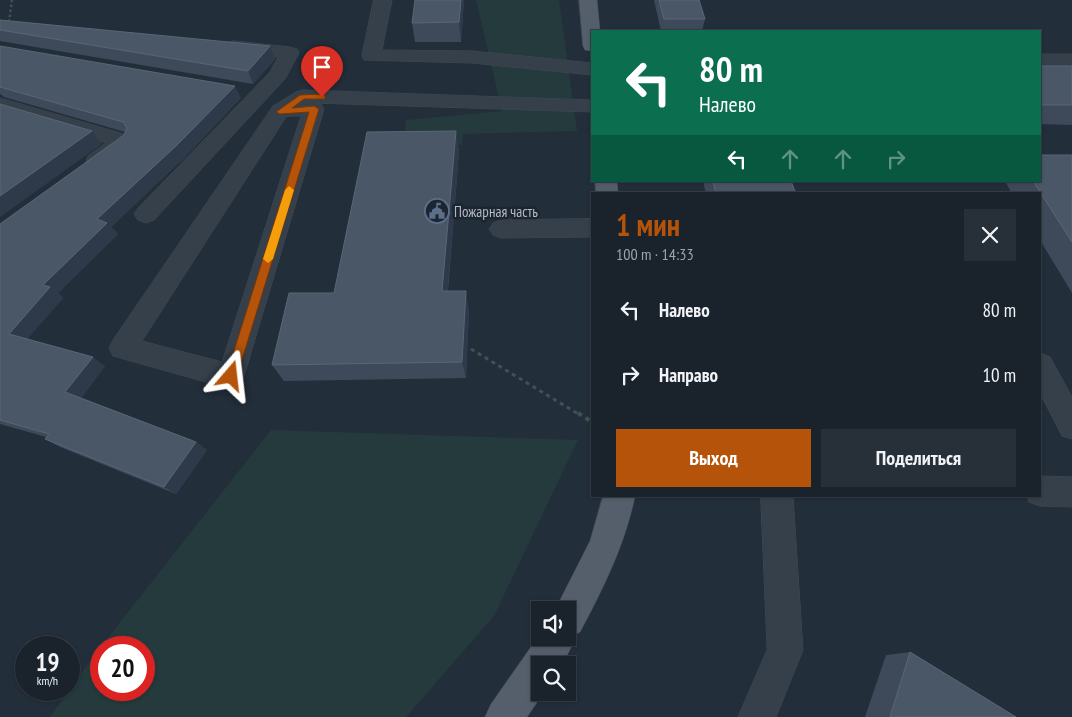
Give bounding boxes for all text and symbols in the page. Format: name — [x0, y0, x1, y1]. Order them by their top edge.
pin — [301, 46, 343, 97]
text: 80 m — [699, 46, 763, 92]
icon: left — [616, 50, 681, 115]
icon: arrive — [308, 53, 336, 81]
text: Налево — [699, 90, 756, 118]
icon: left — [723, 145, 751, 173]
icon: ahead — [776, 145, 804, 173]
icon: ahead — [829, 145, 857, 173]
icon: right — [882, 145, 910, 173]
public building icon: Пожарная часть — [424, 198, 450, 224]
place label: Пожарная часть — [454, 202, 538, 221]
text: 1 мин — [616, 205, 680, 244]
button: close — [964, 209, 1016, 261]
text: 100 m · 14:33 — [616, 244, 694, 264]
icon: left — [616, 296, 644, 324]
text: Налево — [659, 298, 710, 322]
text: 80 m — [983, 298, 1016, 322]
position arrow — [204, 349, 256, 401]
icon: right — [616, 361, 644, 389]
text: Направо — [659, 363, 718, 387]
text: 10 m — [983, 363, 1016, 387]
button: Выход — [616, 429, 811, 487]
button: Поделиться — [821, 429, 1016, 487]
map controls — [531, 601, 576, 701]
button: sound — [531, 601, 576, 646]
speed limit sign: 20 — [90, 636, 155, 701]
text: 19 — [36, 646, 59, 678]
button: search — [531, 656, 576, 701]
text: km/h — [37, 673, 58, 688]

